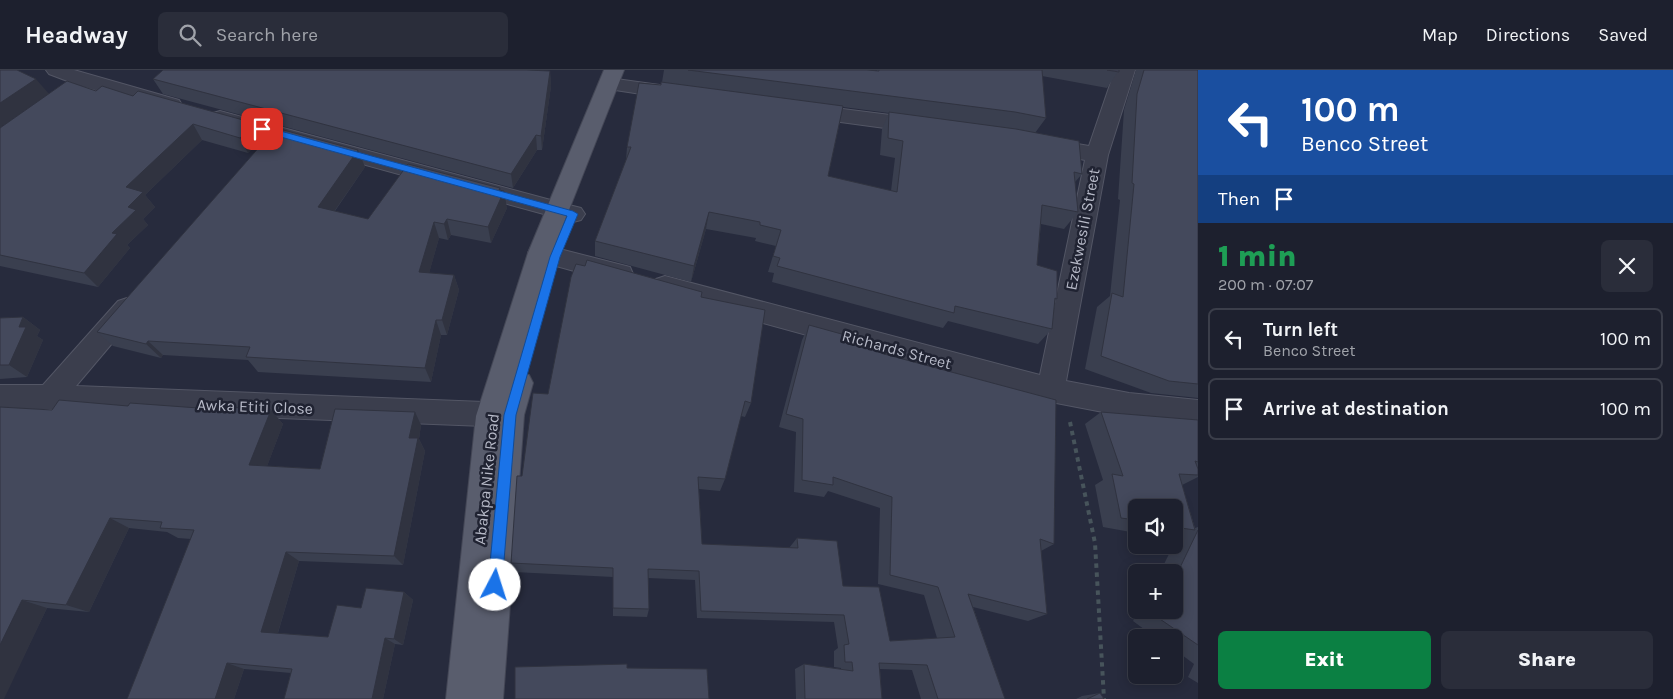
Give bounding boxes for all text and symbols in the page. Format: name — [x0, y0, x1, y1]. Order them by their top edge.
search box — [158, 12, 508, 57]
text: Headway — [25, 21, 128, 49]
icon: search — [176, 21, 204, 49]
text: Search here — [216, 24, 318, 46]
text: Map — [1422, 24, 1458, 46]
text: Directions — [1486, 24, 1570, 46]
text: Saved — [1598, 24, 1648, 46]
text: 100 m — [1301, 89, 1400, 130]
icon: left — [1218, 90, 1283, 155]
pin — [241, 108, 283, 150]
icon: arrive — [248, 115, 276, 143]
text: Benco Street — [1301, 131, 1428, 157]
street label: Ezekwesili Street — [1061, 167, 1104, 292]
icon: arrive — [1270, 185, 1298, 213]
text: Then — [1218, 188, 1260, 210]
text: 1 min — [1218, 238, 1297, 274]
button: close — [1601, 240, 1653, 292]
text: 200 m · 07:07 — [1218, 275, 1313, 294]
text: Turn left — [1263, 319, 1338, 341]
icon: left — [1220, 325, 1248, 353]
street label: Richards Street — [840, 326, 954, 373]
text: 100 m — [1600, 328, 1651, 350]
text: Benco Street — [1263, 341, 1356, 360]
street label: Awka Etiti Close — [197, 395, 313, 418]
icon: arrive — [1220, 395, 1248, 423]
text: Arrive at destination — [1263, 398, 1449, 420]
text: 100 m — [1600, 398, 1651, 420]
street label: Abakpa Nike Road — [470, 412, 503, 546]
map controls — [1128, 499, 1183, 684]
button: sound — [1128, 499, 1183, 554]
position arrow — [468, 558, 520, 610]
button: + — [1128, 564, 1183, 619]
button: − — [1128, 629, 1183, 684]
button: Exit — [1218, 631, 1431, 689]
button: Share — [1441, 631, 1653, 689]

